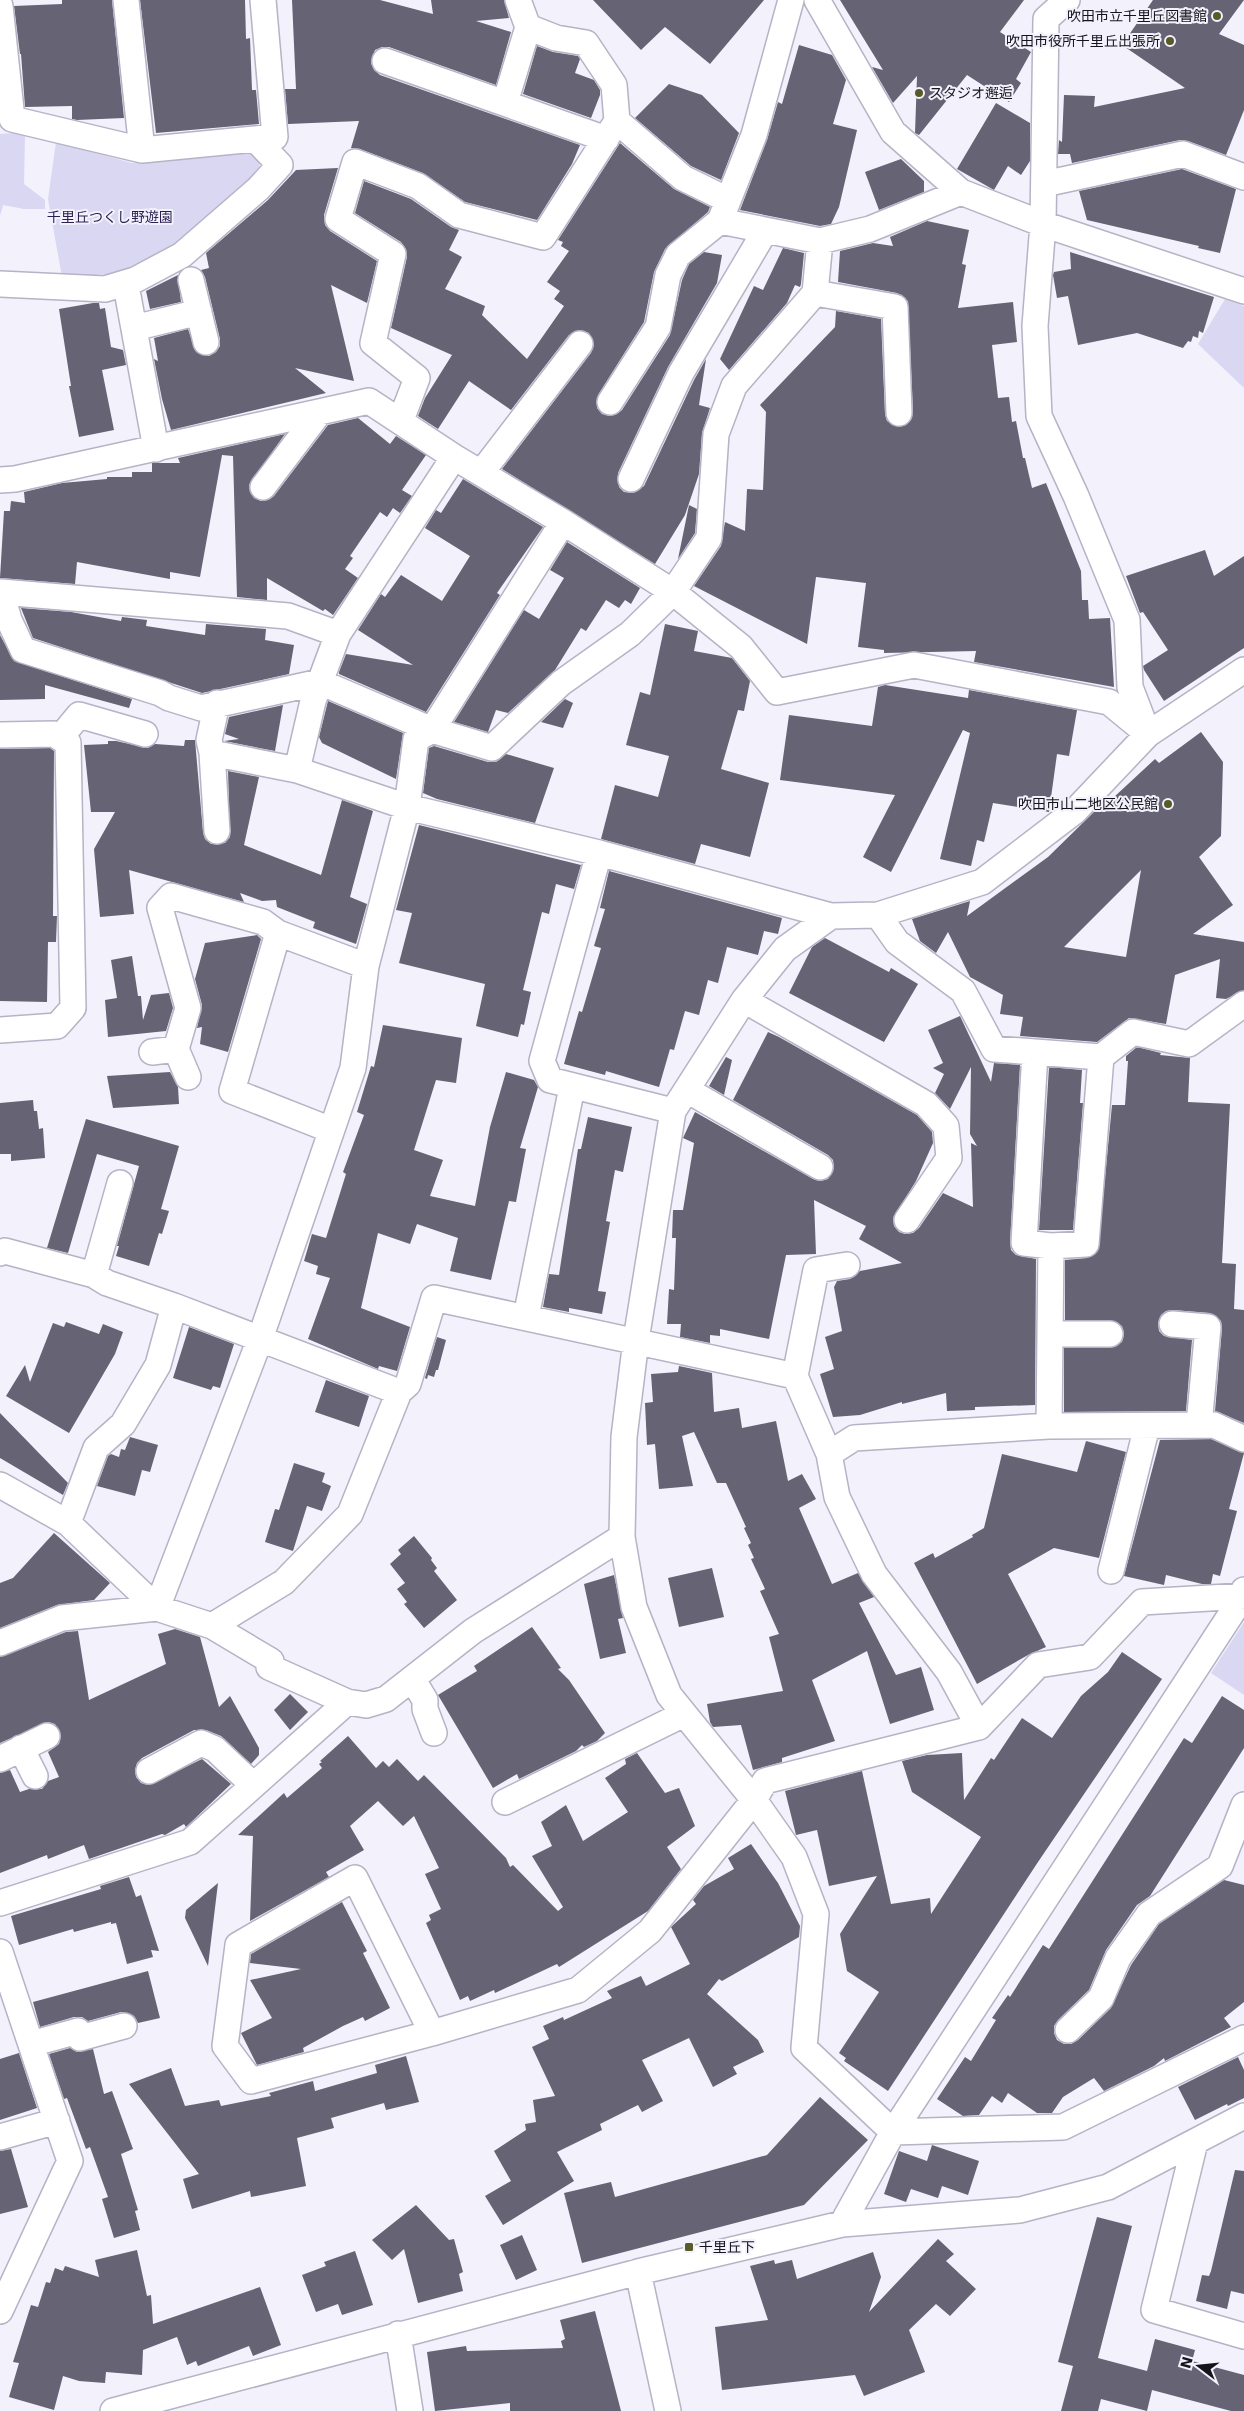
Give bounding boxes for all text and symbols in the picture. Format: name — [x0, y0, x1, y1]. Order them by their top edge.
place label: 吹田市立千里丘図書館 — [1067, 8, 1207, 24]
marker: 吹田市立千里丘図書館 — [1211, 10, 1223, 22]
place label: 吹田市役所千里丘出張所 — [1006, 33, 1160, 49]
marker: 吹田市役所千里丘出張所 — [1164, 35, 1176, 47]
place label: スタジオ邂逅 — [929, 85, 1013, 101]
marker: スタジオ邂逅 — [913, 87, 925, 99]
park label: 千里丘つくし野遊園 — [47, 209, 173, 225]
place label: 吹田市山二地区公民館 — [1018, 796, 1158, 812]
marker: 吹田市山二地区公民館 — [1162, 798, 1174, 810]
place label: 千里丘下 — [699, 2239, 755, 2255]
marker: 千里丘下 — [683, 2241, 695, 2253]
north arrow — [1174, 2341, 1224, 2391]
text: N — [1177, 2355, 1196, 2370]

